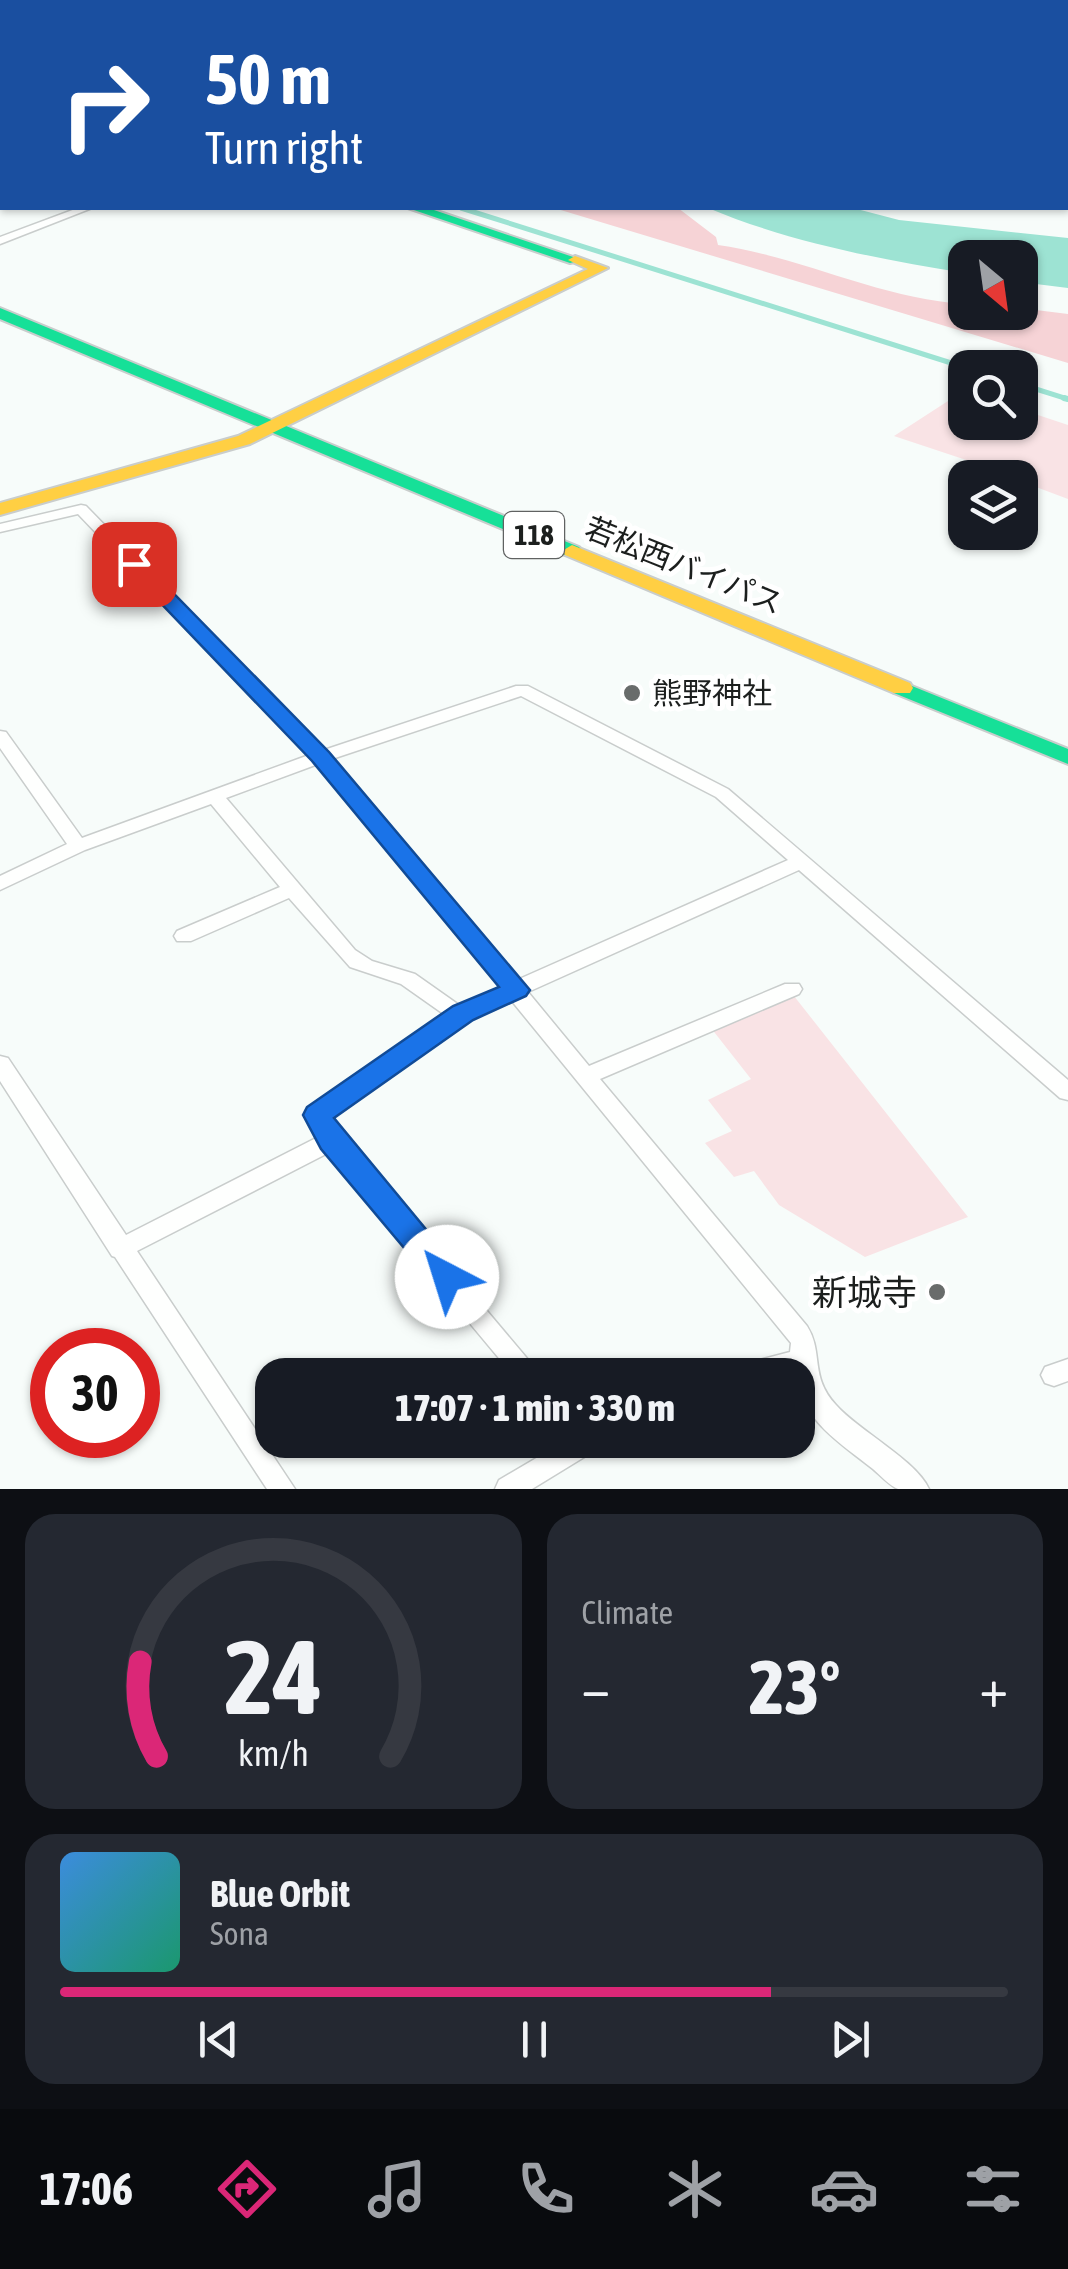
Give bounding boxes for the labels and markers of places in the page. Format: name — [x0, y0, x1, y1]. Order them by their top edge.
pin — [92, 522, 177, 607]
place label: 熊野神社 — [652, 676, 772, 710]
marker: 熊野神社 — [621, 682, 643, 704]
place label: 新城寺 — [812, 1272, 917, 1312]
marker: 新城寺 — [926, 1281, 948, 1303]

